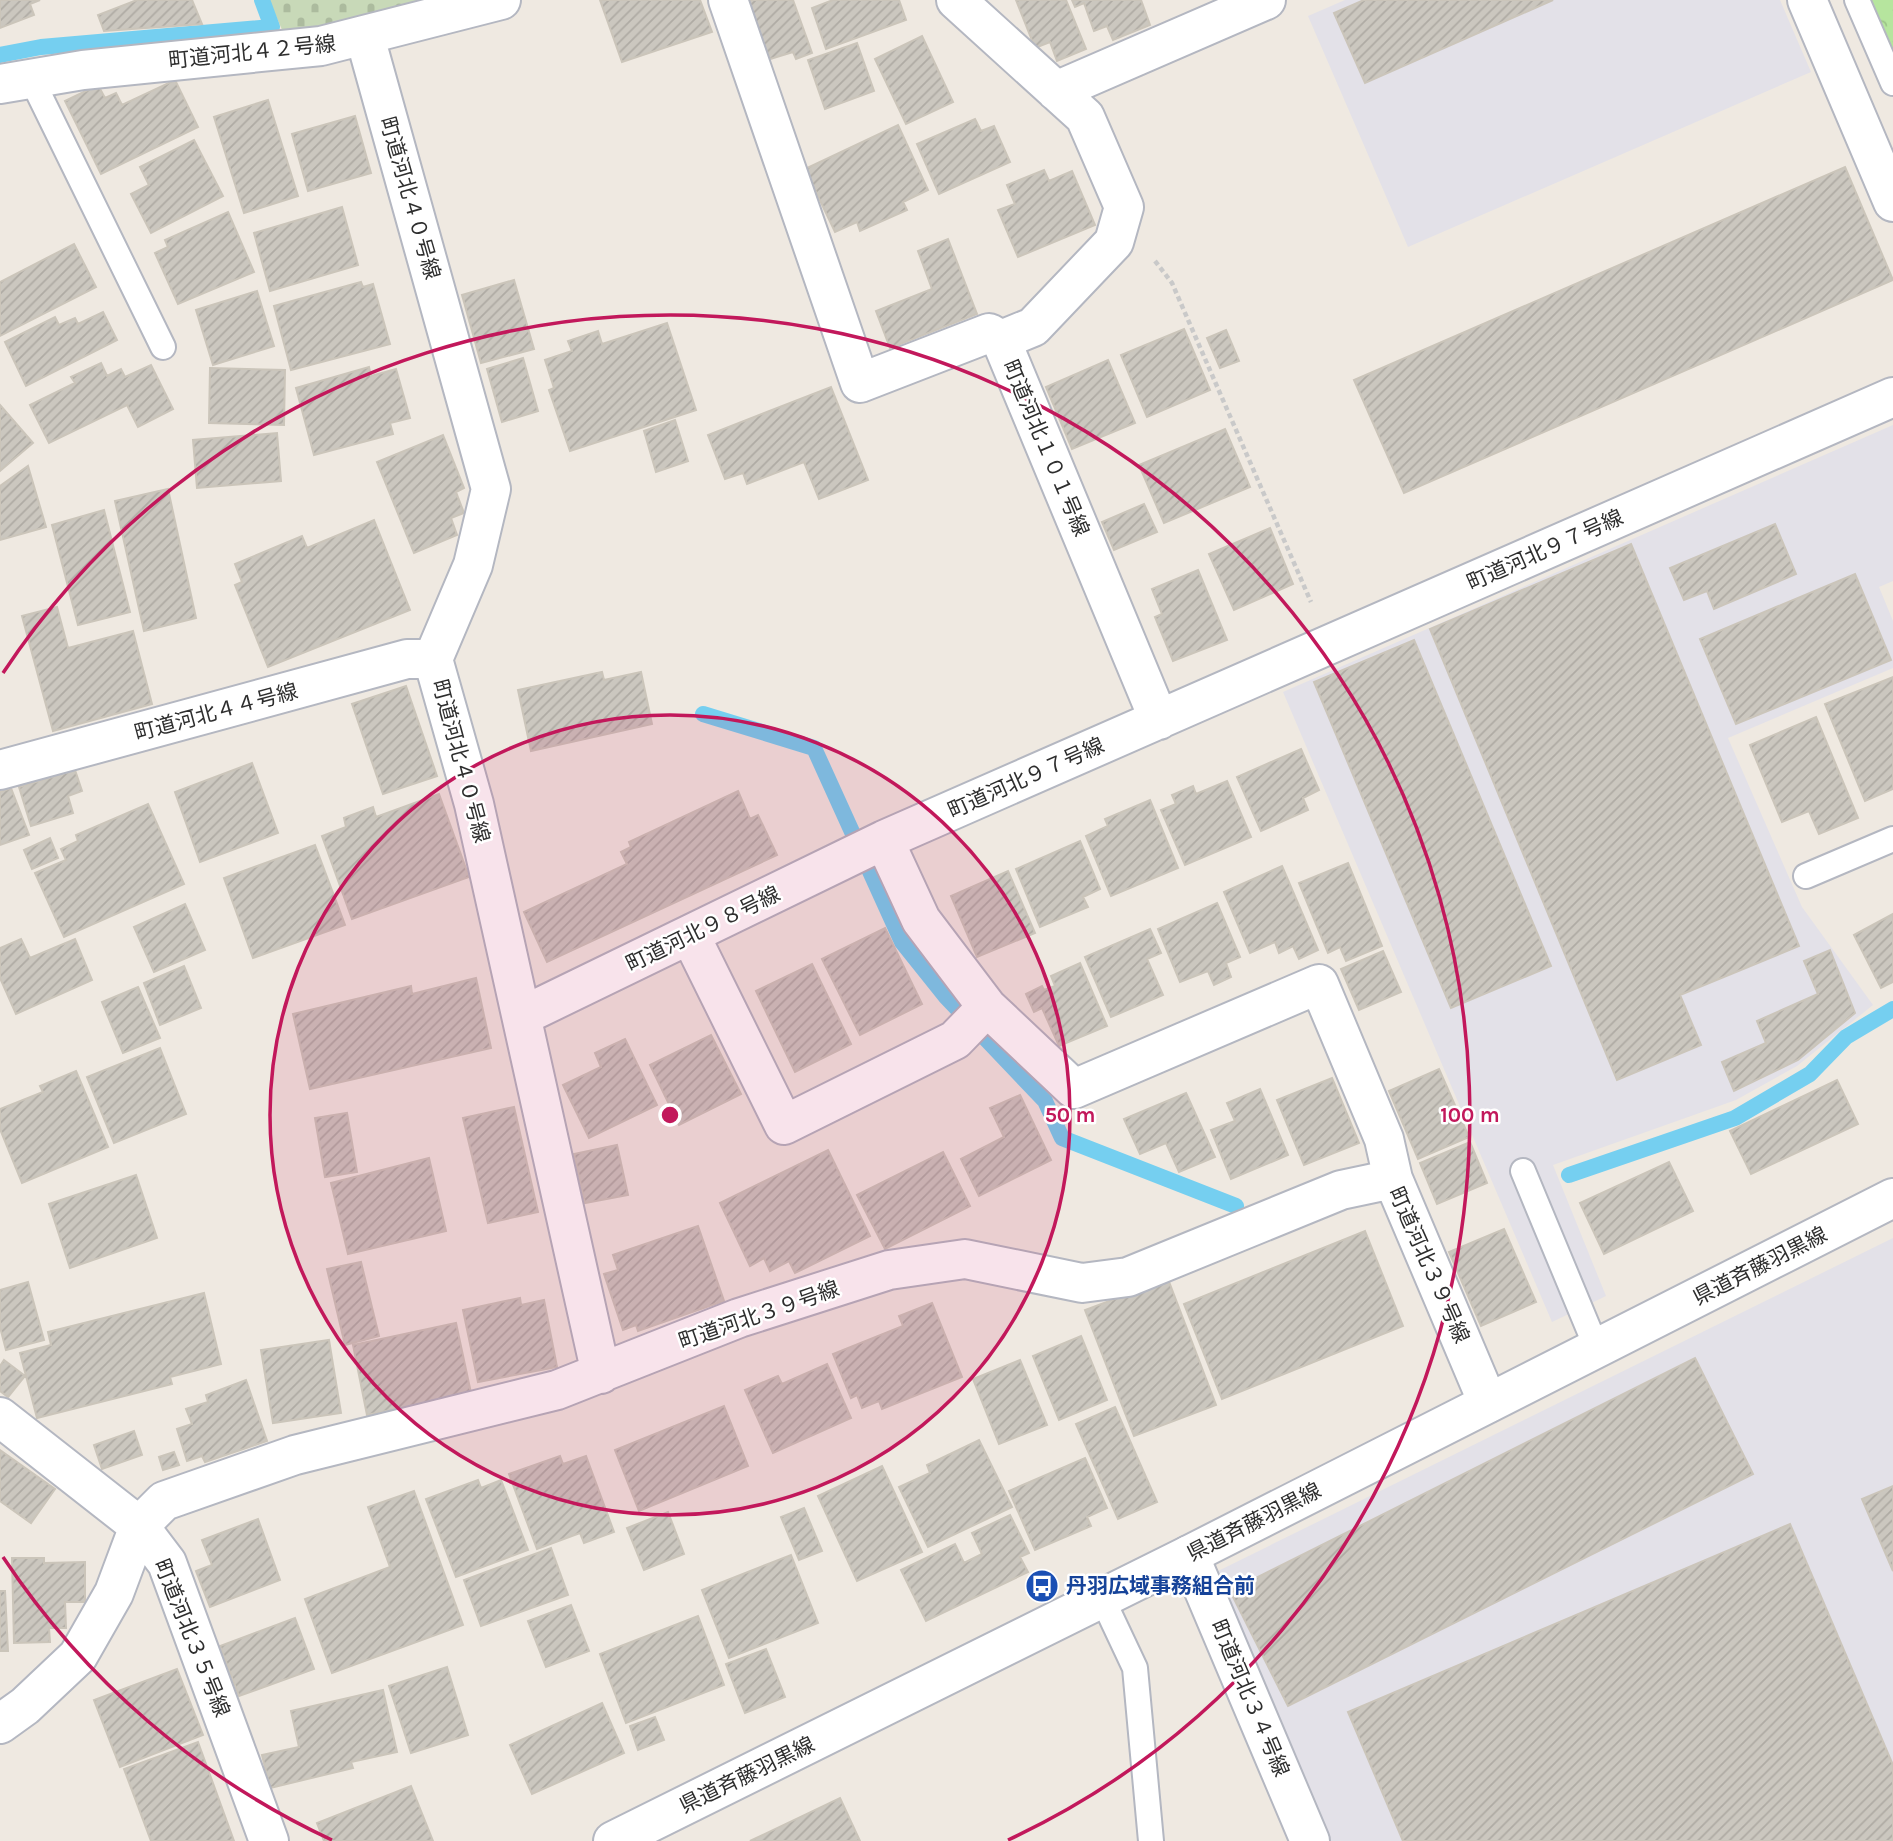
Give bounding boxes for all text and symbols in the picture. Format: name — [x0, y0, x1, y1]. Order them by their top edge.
street label: 町道河北４２号線 — [167, 31, 337, 73]
street label: 町道河北４０号線 — [375, 114, 445, 282]
street label: 町道河北１０１号線 — [998, 356, 1094, 540]
street label: 町道河北９７号線 — [1463, 505, 1627, 595]
street label: 町道河北４０号線 — [428, 677, 494, 845]
street label: 町道河北４４号線 — [132, 679, 300, 745]
street label: 町道河北９７号線 — [944, 733, 1108, 823]
street label: 町道河北９８号線 — [622, 881, 784, 977]
centre of rings — [658, 1103, 682, 1127]
text: 50 m — [1045, 1103, 1095, 1127]
text: 100 m — [1440, 1103, 1500, 1127]
street label: 町道河北３９号線 — [1384, 1183, 1474, 1347]
street label: 県道斉藤羽黒線 — [1689, 1222, 1831, 1310]
street label: 町道河北３９号線 — [676, 1276, 842, 1354]
street label: 県道斉藤羽黒線 — [1183, 1478, 1325, 1566]
street label: 町道河北３５号線 — [149, 1556, 235, 1720]
bus stop icon: 丹羽広域事務組合前 — [1023, 1567, 1061, 1605]
place label: 丹羽広域事務組合前 — [1066, 1574, 1255, 1598]
street label: 町道河北３４号線 — [1206, 1616, 1294, 1780]
street label: 県道斉藤羽黒線 — [676, 1732, 818, 1818]

